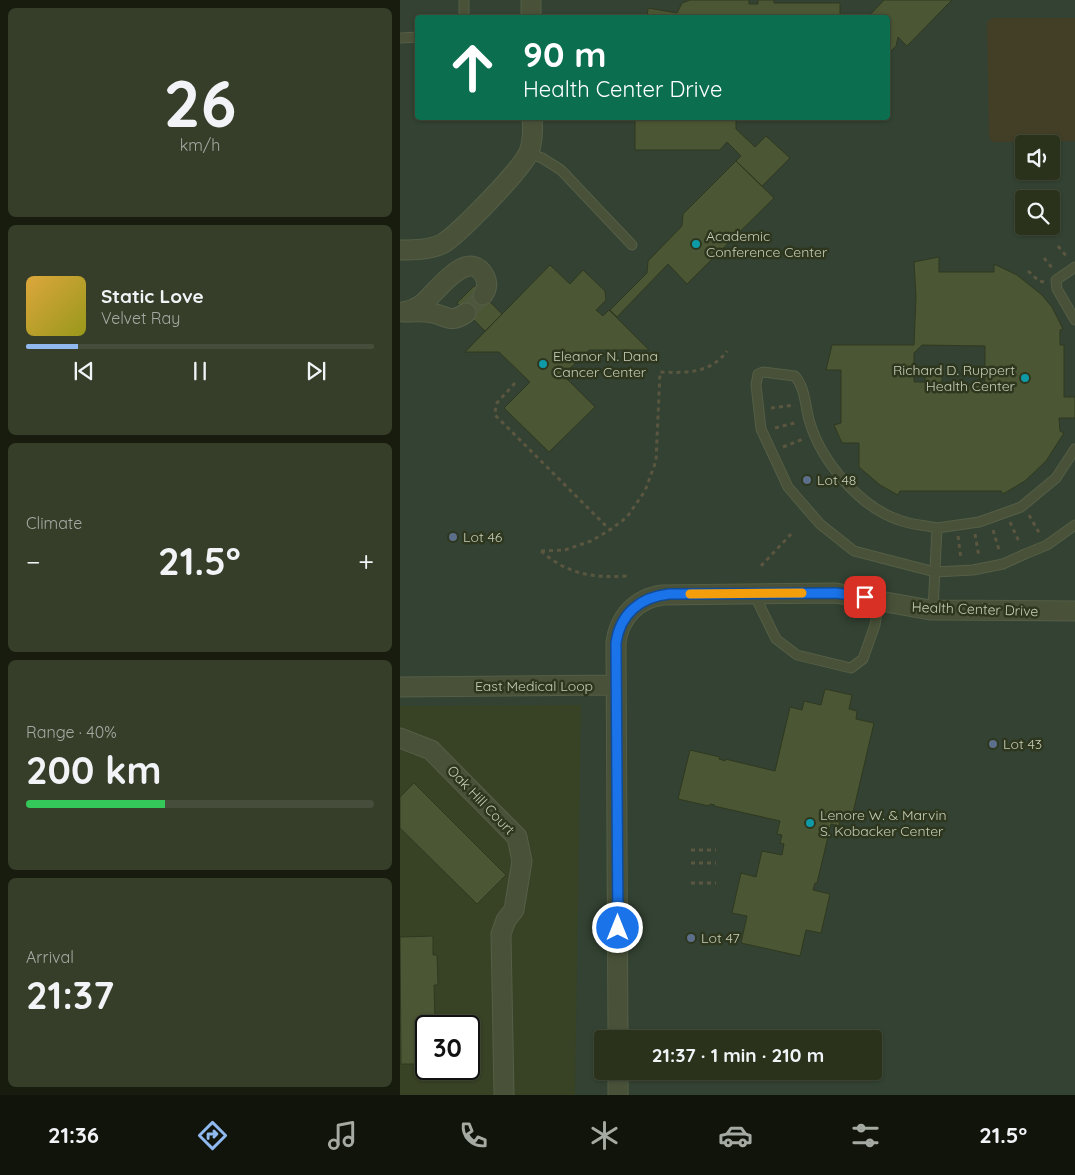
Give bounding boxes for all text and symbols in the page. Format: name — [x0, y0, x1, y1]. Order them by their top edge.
text: 90 m — [523, 32, 606, 76]
icon: ahead — [440, 35, 505, 100]
text: 26 — [164, 62, 236, 143]
text: Health Center Drive — [523, 75, 722, 103]
text: km/h — [180, 135, 220, 155]
map controls — [1015, 135, 1060, 235]
button: sound — [1015, 135, 1060, 180]
button: search — [1015, 190, 1060, 235]
place label: Academic Conference Center — [706, 227, 828, 261]
marker: Academic Conference Center — [690, 238, 702, 250]
text: Static Love — [101, 284, 204, 308]
text: Velvet Ray — [101, 308, 180, 328]
place label: Eleanor N. Dana Cancer Center — [553, 347, 658, 381]
icon: previous — [70, 357, 98, 385]
icon: pause — [186, 357, 214, 385]
icon: next — [302, 357, 330, 385]
marker: Eleanor N. Dana Cancer Center — [537, 358, 549, 370]
place label: Richard D. Ruppert Health Center — [893, 361, 1016, 395]
marker: Richard D. Ruppert Health Center — [1019, 372, 1031, 384]
place label: Lot 48 — [817, 471, 856, 489]
marker: Lot 48 — [801, 474, 813, 486]
text: Climate — [26, 513, 82, 533]
place label: Lot 46 — [463, 528, 503, 546]
marker: Lot 46 — [447, 531, 459, 543]
text: 21.5° — [158, 537, 241, 585]
text: − — [26, 544, 41, 579]
text: + — [358, 544, 374, 579]
pin — [844, 576, 886, 618]
icon: arrive — [851, 583, 879, 611]
street label: Health Center Drive — [911, 598, 1039, 620]
street label: East Medical Loop — [475, 677, 593, 695]
text: Range · 40% — [26, 722, 117, 742]
place label: Lot 43 — [1003, 735, 1042, 753]
marker: Lot 43 — [987, 738, 999, 750]
text: 200 km — [26, 746, 162, 794]
street label: Oak Hill Court — [443, 762, 519, 839]
place label: Lenore W. & Marvin S. Kobacker Center — [820, 806, 947, 840]
marker: Lenore W. & Marvin S. Kobacker Center — [804, 817, 816, 829]
position arrow — [591, 901, 643, 953]
place label: Lot 47 — [701, 929, 740, 947]
marker: Lot 47 — [685, 932, 697, 944]
text: Arrival — [26, 947, 74, 967]
text: 21:37 — [26, 971, 114, 1019]
speed limit sign: 30 — [415, 1015, 480, 1080]
text: 21:37 · 1 min · 210 m — [652, 1043, 824, 1067]
icon: directions — [195, 1118, 230, 1153]
icon: music — [325, 1118, 360, 1153]
icon: phone — [456, 1118, 491, 1153]
icon: climate — [587, 1118, 622, 1153]
icon: car — [718, 1118, 753, 1153]
icon: filters — [848, 1118, 883, 1153]
text: 21:36 — [48, 1121, 99, 1149]
text: 21.5° — [979, 1121, 1027, 1149]

